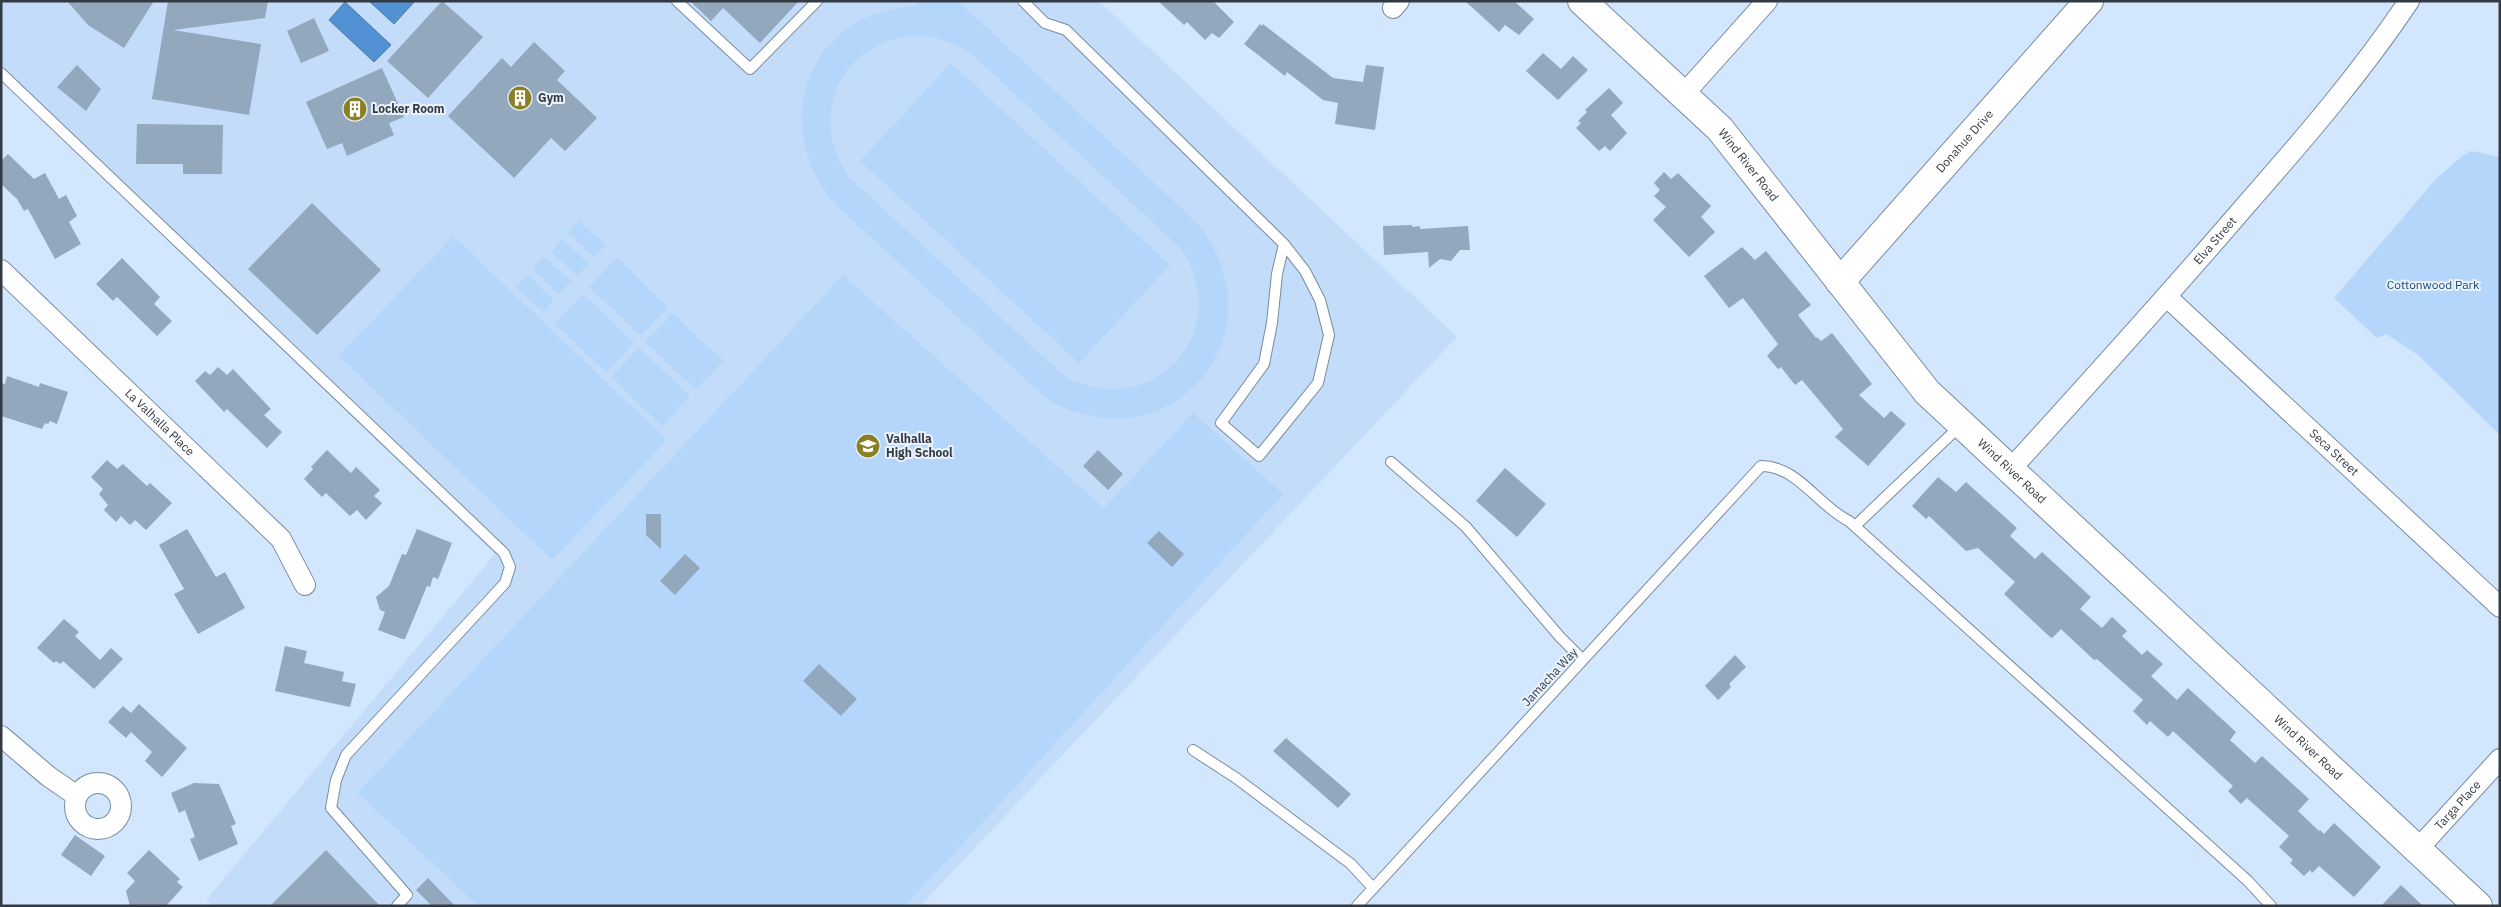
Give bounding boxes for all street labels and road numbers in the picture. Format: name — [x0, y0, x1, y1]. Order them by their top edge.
street label: Donahue Drive — [1932, 106, 1996, 176]
street label: Wind River Road — [1715, 125, 1782, 204]
street label: Elva Street — [2190, 214, 2239, 267]
street label: La Valhalla Place — [122, 385, 198, 459]
street label: Seca Street — [2306, 425, 2362, 479]
street label: Wind River Road — [1975, 435, 2050, 506]
street label: Jamacha Way — [1519, 644, 1580, 709]
street label: Wind River Road — [2271, 711, 2346, 783]
street label: Targa Place — [2431, 777, 2484, 833]

